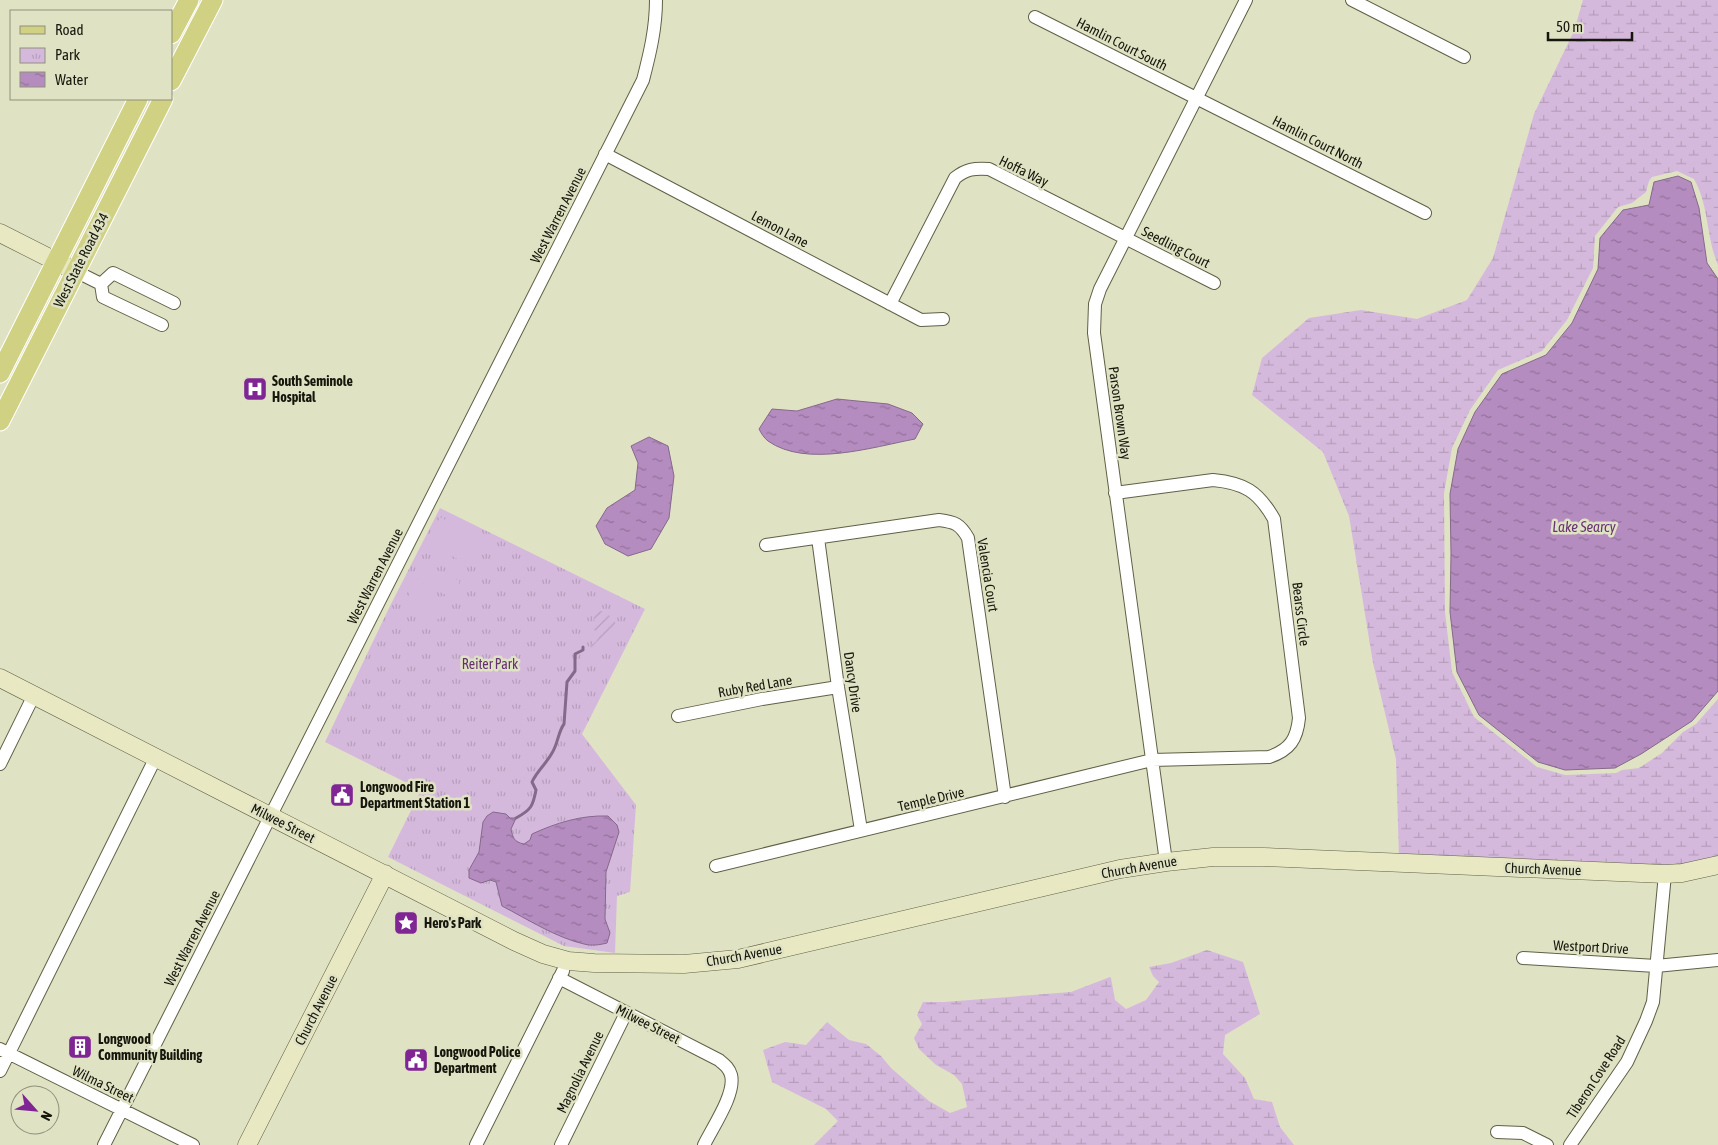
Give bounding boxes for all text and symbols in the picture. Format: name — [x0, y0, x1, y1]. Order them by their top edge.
legend — [10, 10, 172, 100]
scale bar — [1548, 10, 1632, 42]
street label: Hamlin Court South — [1074, 14, 1170, 74]
text: 50 m — [1556, 18, 1583, 35]
text: Road — [55, 21, 84, 38]
text: Park — [55, 46, 80, 63]
text: Water — [55, 71, 88, 88]
street label: Hamlin Court North — [1270, 112, 1366, 172]
street label: Hoffa Way — [997, 152, 1051, 190]
street label: West Warren Avenue — [527, 164, 589, 266]
street label: Lemon Lane — [749, 207, 811, 251]
street label: West State Road 434 — [50, 210, 112, 310]
street label: Seedling Court — [1139, 223, 1213, 271]
street label: Parson Brown Way — [1106, 365, 1134, 461]
place label: South Seminole Hospital — [272, 373, 353, 405]
hospital icon: South Seminole Hospital — [242, 376, 268, 402]
water label: Lake Searcy — [1552, 518, 1617, 535]
street label: West Warren Avenue — [344, 525, 406, 627]
street label: Valencia Court — [974, 537, 1002, 613]
street label: Bearss Circle — [1289, 581, 1313, 647]
street label: Dancy Drive — [841, 651, 865, 713]
park label: Reiter Park — [462, 656, 518, 672]
street label: Ruby Red Lane — [717, 672, 793, 700]
place label: Longwood Fire Department Station 1 — [360, 779, 471, 811]
public building icon: Longwood Fire Department Station 1 — [329, 782, 355, 808]
street label: Temple Drive — [896, 784, 966, 814]
street label: Milwee Street — [248, 800, 318, 846]
street label: Church Avenue — [1100, 852, 1178, 882]
street label: Church Avenue — [1504, 860, 1582, 878]
street label: West Warren Avenue — [161, 887, 223, 989]
place icon: Hero's Park — [393, 910, 419, 936]
place label: Hero's Park — [424, 915, 482, 931]
street label: Westport Drive — [1553, 937, 1629, 957]
street label: Church Avenue — [705, 940, 783, 970]
street label: Church Avenue — [291, 972, 341, 1048]
street label: Milwee Street — [613, 1001, 683, 1047]
street label: Magnolia Avenue — [553, 1028, 607, 1116]
place label: Longwood Community Building — [98, 1031, 203, 1063]
street label: Tiberon Cove Road — [1563, 1033, 1629, 1121]
building icon: Longwood Community Building — [67, 1034, 93, 1060]
place label: Longwood Police Department — [434, 1044, 521, 1076]
public building icon: Longwood Police Department — [403, 1047, 429, 1073]
street label: Wilma Street — [70, 1062, 136, 1106]
north arrow — [10, 1085, 60, 1135]
text: N — [38, 1109, 56, 1123]

